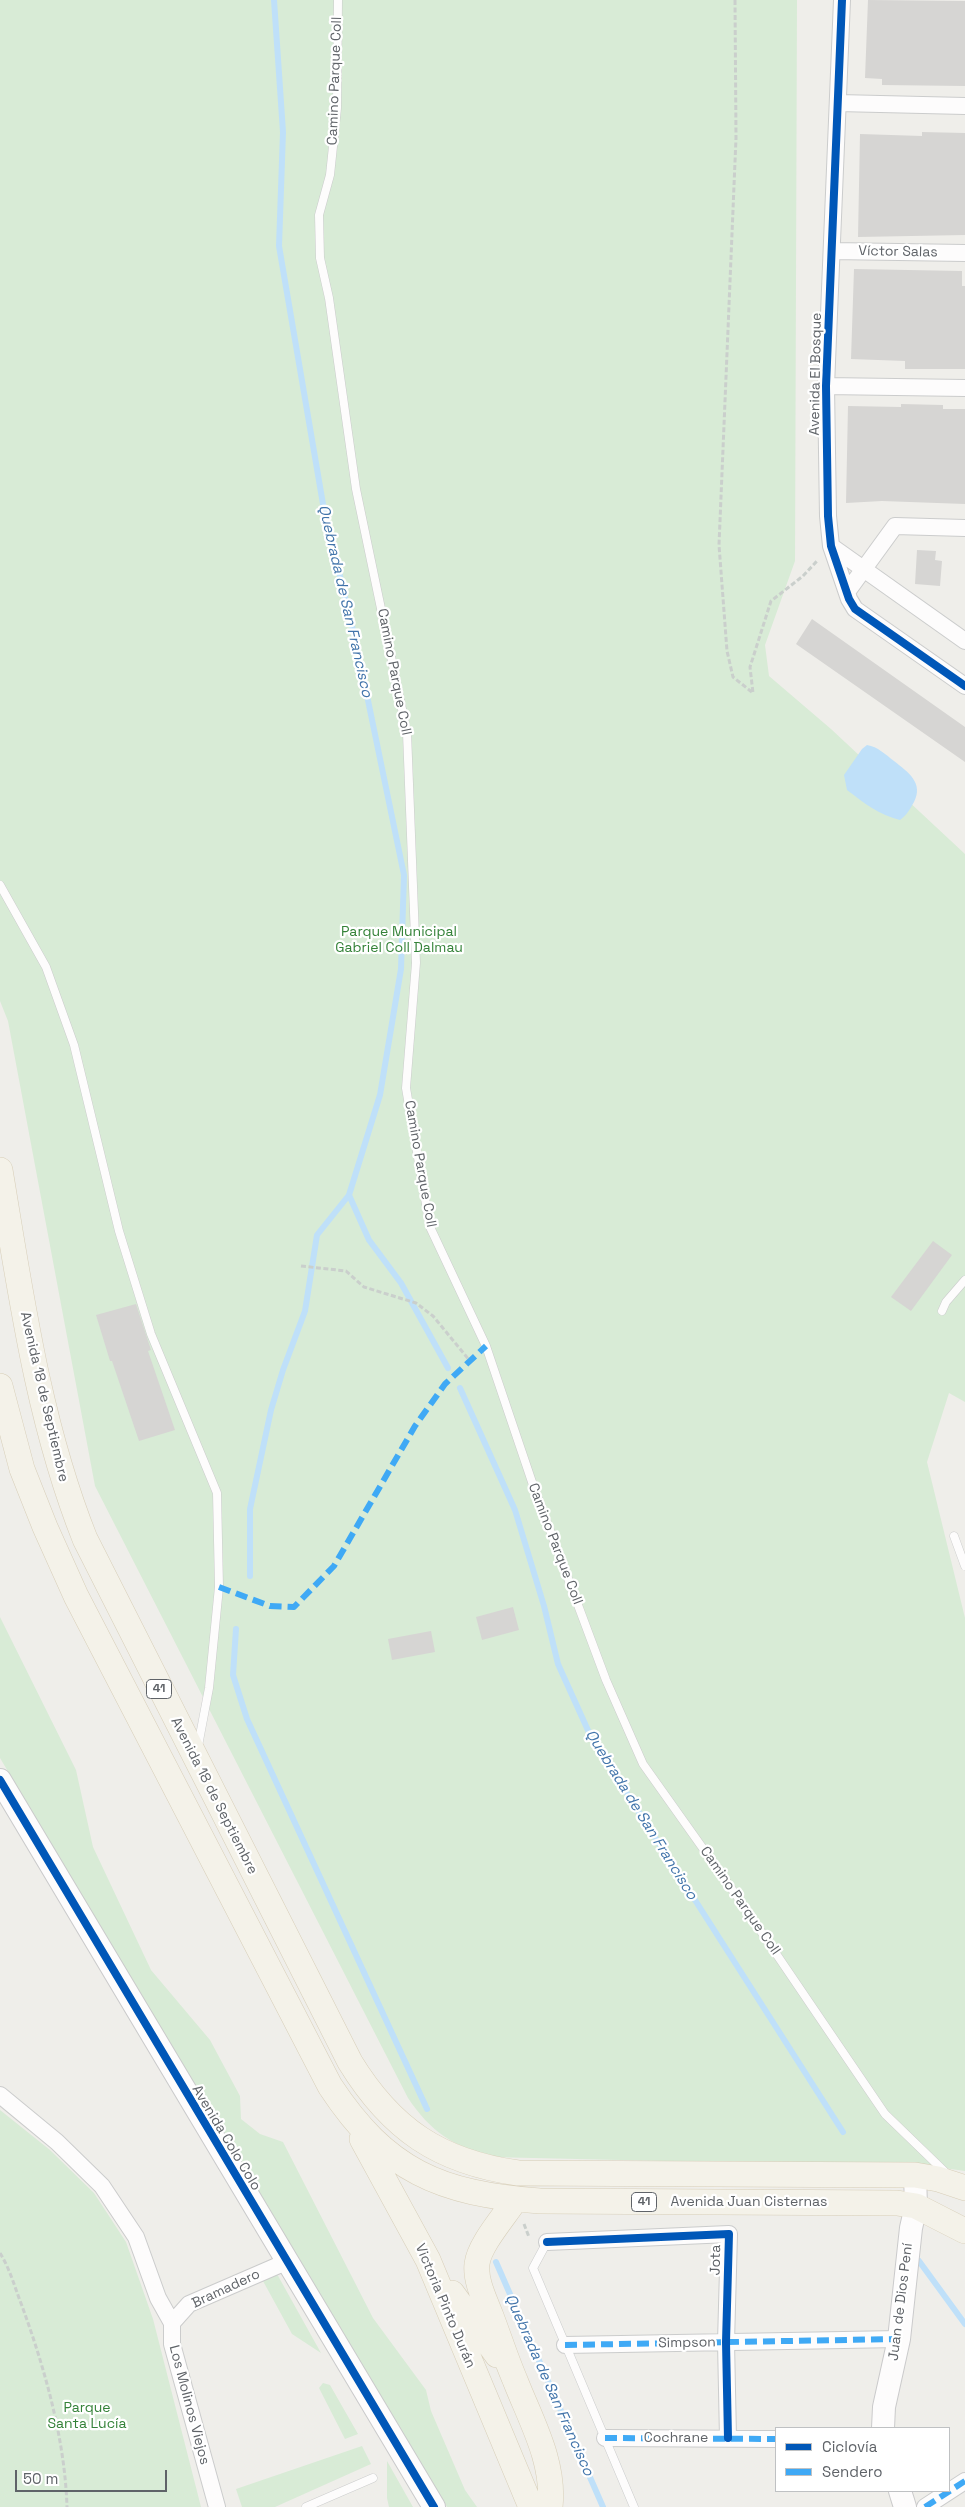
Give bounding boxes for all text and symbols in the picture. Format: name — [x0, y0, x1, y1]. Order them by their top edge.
street label: Camino Parque Coll — [324, 16, 346, 146]
street label: Víctor Salas — [858, 243, 938, 261]
street label: Avenida El Bosque — [807, 312, 825, 436]
water label: Quebrada de San Francisco — [314, 503, 376, 699]
street label: Camino Parque Coll — [373, 607, 415, 737]
park label: Parque Municipal Gabriel Coll Dalmau — [335, 924, 463, 956]
street label: Camino Parque Coll — [401, 1099, 439, 1229]
street label: Avenida 18 de Septiembre — [16, 1310, 72, 1484]
street label: Camino Parque Coll — [524, 1481, 586, 1607]
road number: 41 — [146, 1680, 172, 1698]
street label: Avenida 18 de Septiembre — [167, 1715, 261, 1877]
water label: Quebrada de San Francisco — [581, 1727, 701, 1903]
street label: Camino Parque Coll — [696, 1843, 784, 1959]
street label: Avenida Colo Colo — [188, 2082, 264, 2194]
road number: 41 — [632, 2192, 656, 2212]
street label: Avenida Juan Cisternas — [671, 2194, 827, 2210]
street label: Victoria Pinto Durán — [411, 2241, 479, 2371]
street label: Juan de Dios Pení — [885, 2242, 917, 2362]
street label: Jota — [707, 2244, 725, 2276]
street label: Bramadero — [189, 2266, 263, 2312]
water label: Quebrada de San Francisco — [501, 2291, 597, 2479]
street label: Simpson — [658, 2334, 716, 2352]
street label: Los Molinos Viejos — [165, 2343, 213, 2467]
park label: Parque Santa Lucía — [47, 2400, 127, 2432]
legend — [775, 2427, 950, 2492]
street label: Cochrane — [644, 2430, 708, 2446]
text: Ciclovía — [822, 2437, 877, 2456]
scale bar — [18, 2460, 170, 2492]
text: Sendero — [822, 2462, 882, 2481]
text: 50 m — [23, 2469, 58, 2488]

